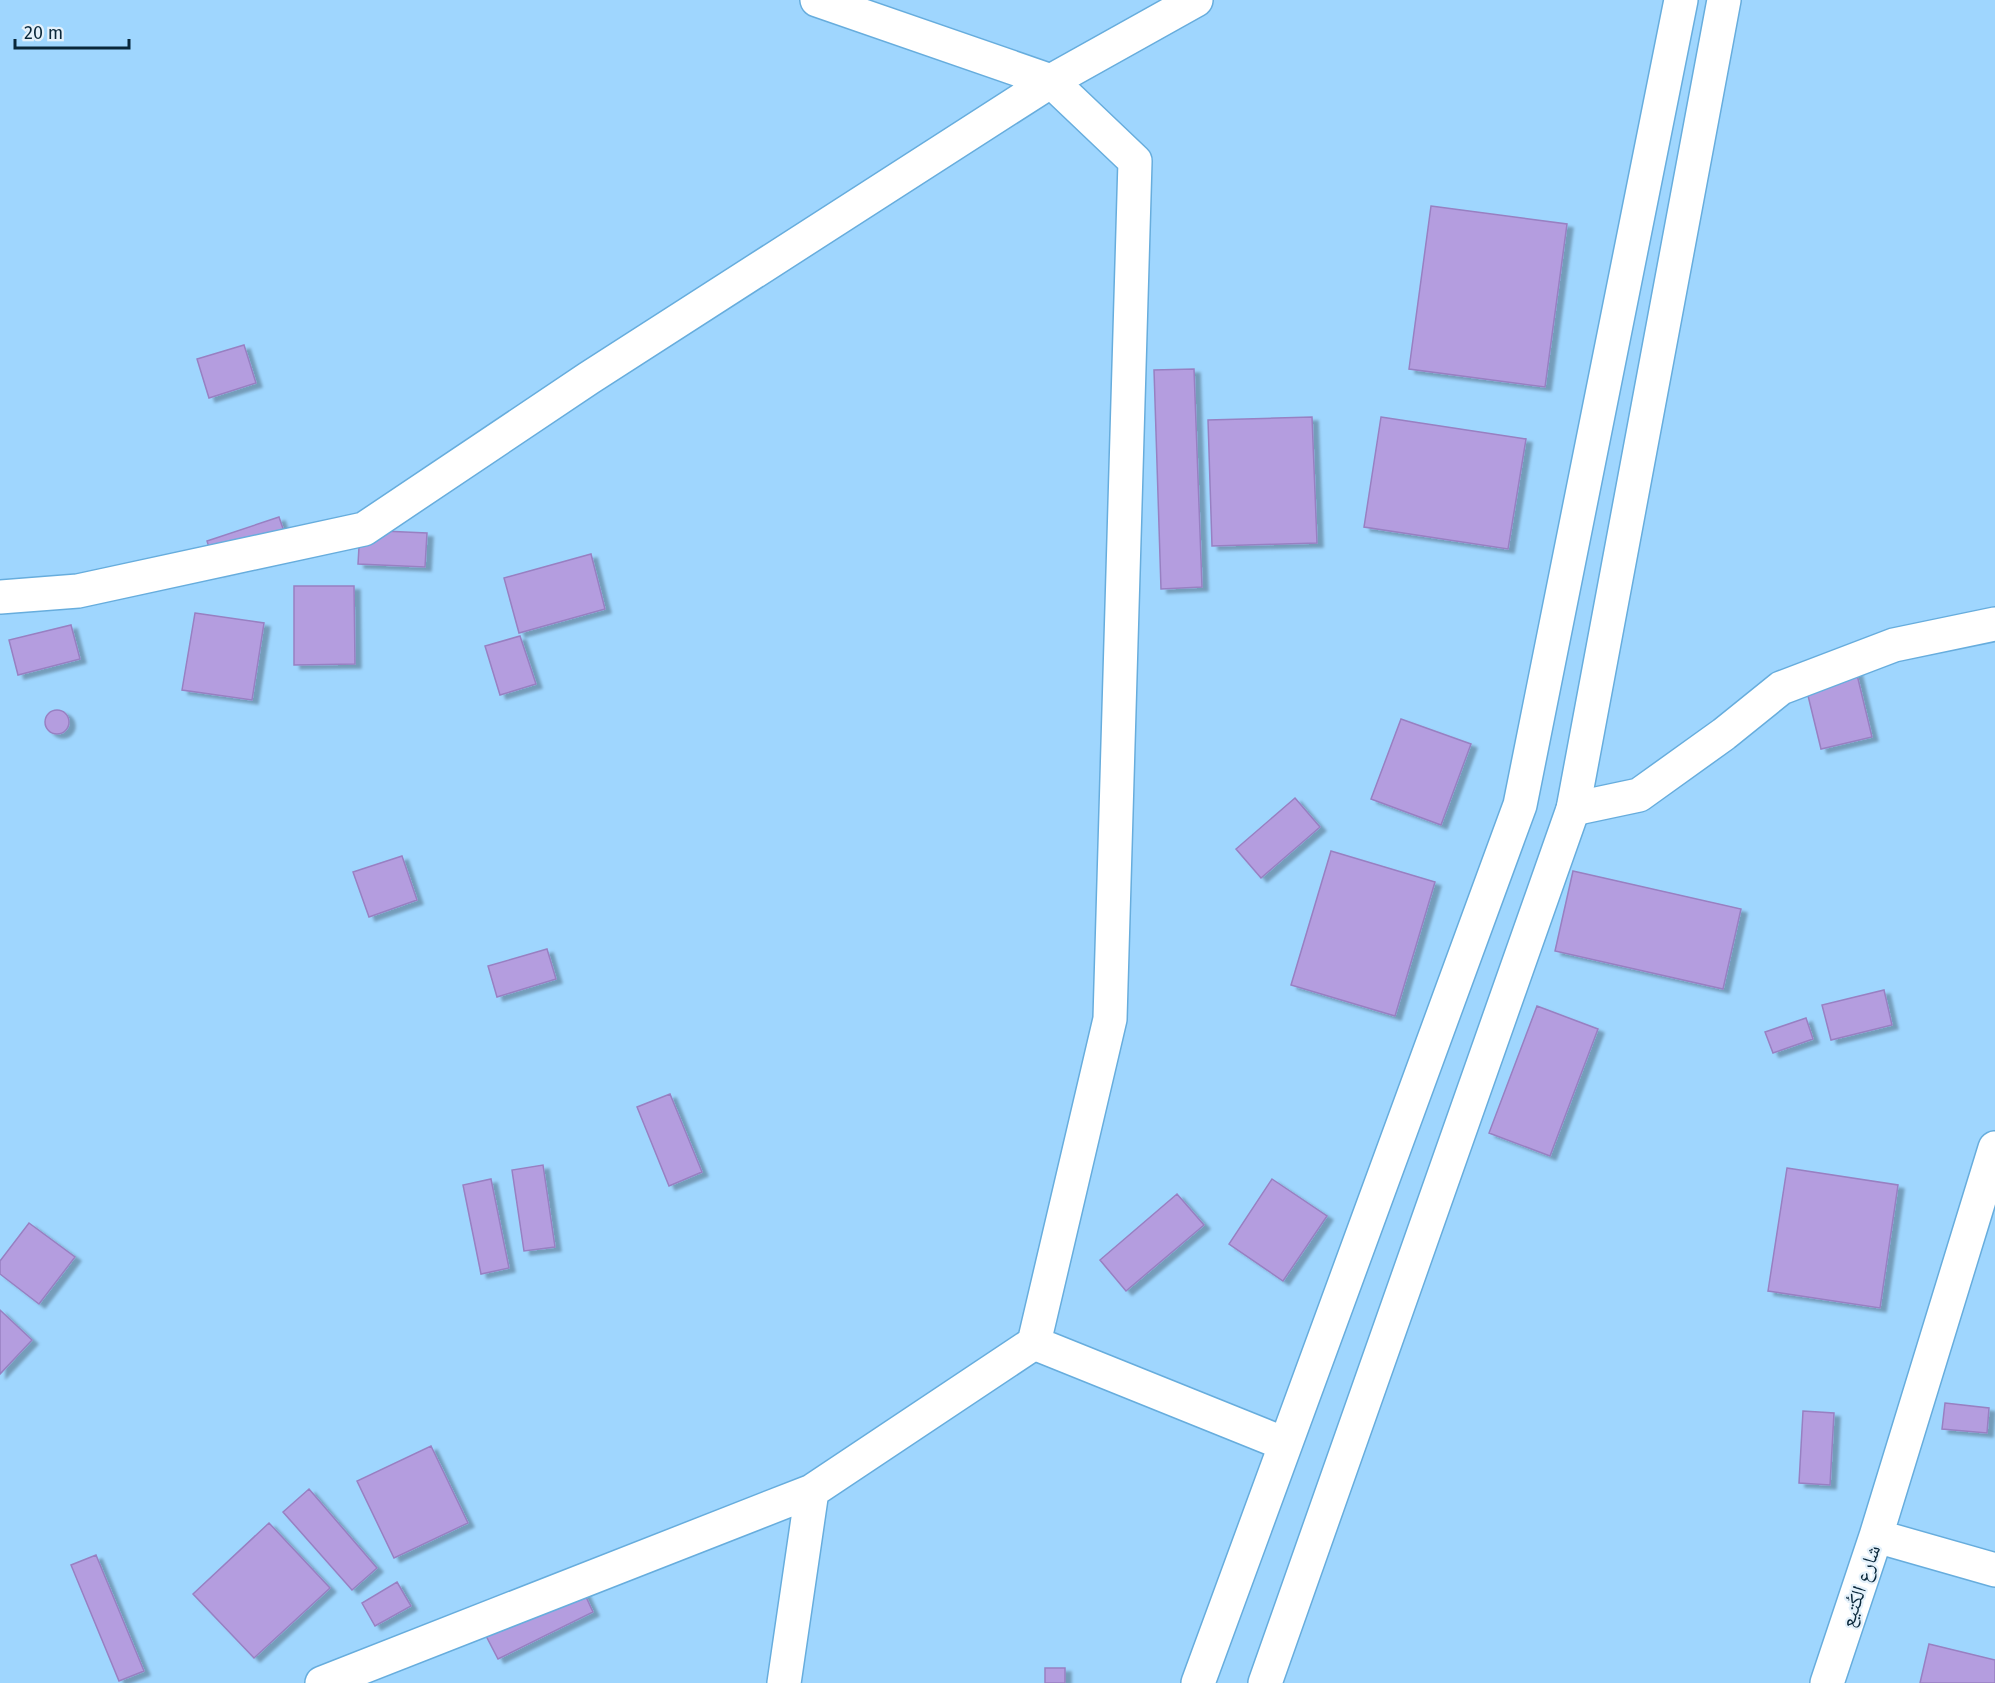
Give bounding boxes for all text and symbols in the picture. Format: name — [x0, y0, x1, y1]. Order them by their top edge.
scale bar — [15, 12, 129, 50]
text: 20 m — [24, 22, 63, 44]
street label: شارع الكُتيع — [1835, 1542, 1886, 1631]

